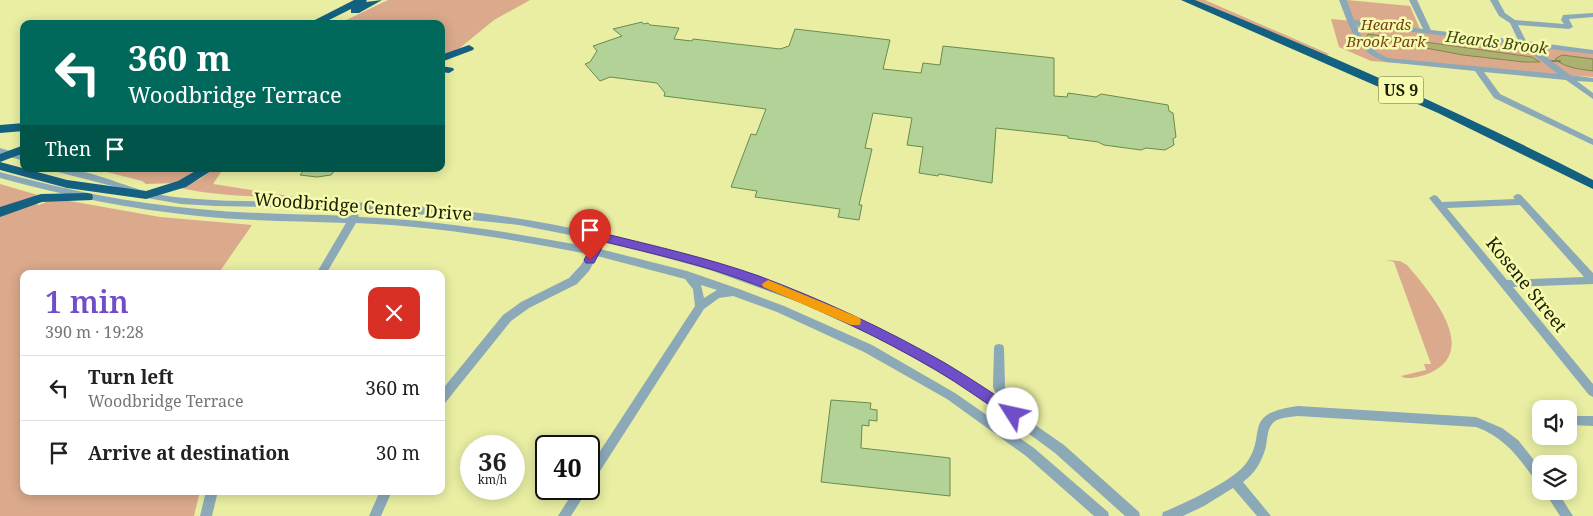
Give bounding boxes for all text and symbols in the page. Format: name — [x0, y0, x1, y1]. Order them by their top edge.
park label: Heards Brook Park — [1345, 14, 1426, 51]
water label: Heards Brook — [1444, 25, 1550, 59]
text: 360 m — [128, 34, 231, 81]
icon: left — [45, 40, 110, 105]
road number: US 9 — [1378, 76, 1424, 104]
text: Woodbridge Terrace — [128, 79, 342, 109]
icon: arrive — [101, 135, 129, 163]
text: Then — [45, 136, 91, 162]
street label: Woodbridge Center Drive — [253, 186, 473, 226]
pin — [569, 209, 611, 260]
icon: arrive — [576, 216, 604, 244]
street label: Kosene Street — [1481, 231, 1573, 337]
text: 1 min — [45, 281, 129, 322]
button: close — [368, 287, 420, 339]
text: 390 m · 19:28 — [45, 321, 144, 343]
text: Turn left — [88, 364, 174, 390]
icon: left — [45, 374, 73, 402]
text: 360 m — [365, 375, 420, 401]
position arrow — [986, 387, 1038, 439]
text: Woodbridge Terrace — [88, 390, 243, 412]
map controls — [1532, 400, 1577, 500]
button: sound — [1532, 400, 1577, 445]
speed limit sign: 40 — [535, 435, 600, 500]
icon: arrive — [45, 439, 73, 467]
text: Arrive at destination — [88, 440, 290, 466]
text: 30 m — [376, 440, 420, 466]
text: 36 — [478, 444, 507, 478]
button: layers — [1532, 455, 1577, 500]
text: km/h — [478, 471, 507, 488]

